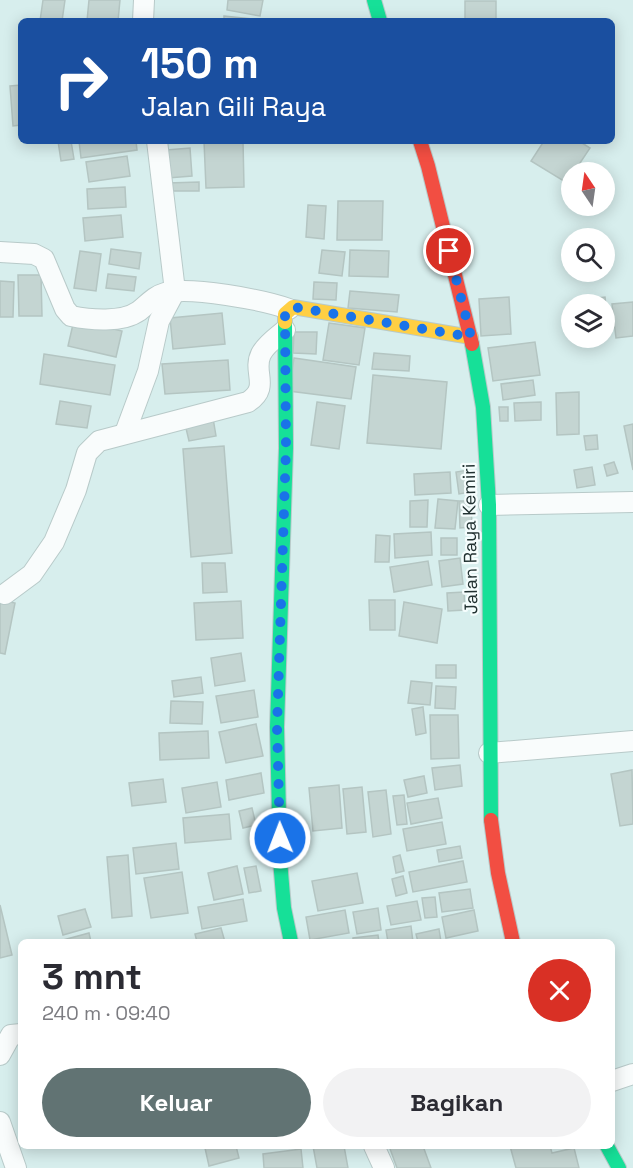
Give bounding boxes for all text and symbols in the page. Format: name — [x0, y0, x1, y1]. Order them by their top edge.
text: 150 m — [141, 37, 259, 90]
icon: right — [42, 42, 120, 120]
text: Jalan Gili Raya — [141, 89, 326, 124]
north arrow — [561, 162, 615, 216]
map controls — [561, 162, 615, 348]
pin — [423, 225, 474, 276]
button: search — [561, 228, 615, 282]
icon: arrive — [432, 234, 465, 267]
button: layers — [561, 294, 615, 348]
street label: Jalan Raya Kemiri — [457, 463, 482, 615]
position arrow — [248, 806, 312, 870]
text: 3 mnt — [42, 954, 142, 1000]
button: close — [528, 959, 591, 1022]
text: 240 m · 09:40 — [42, 1000, 171, 1026]
button: Keluar — [42, 1068, 311, 1137]
button: Bagikan — [323, 1068, 591, 1137]

